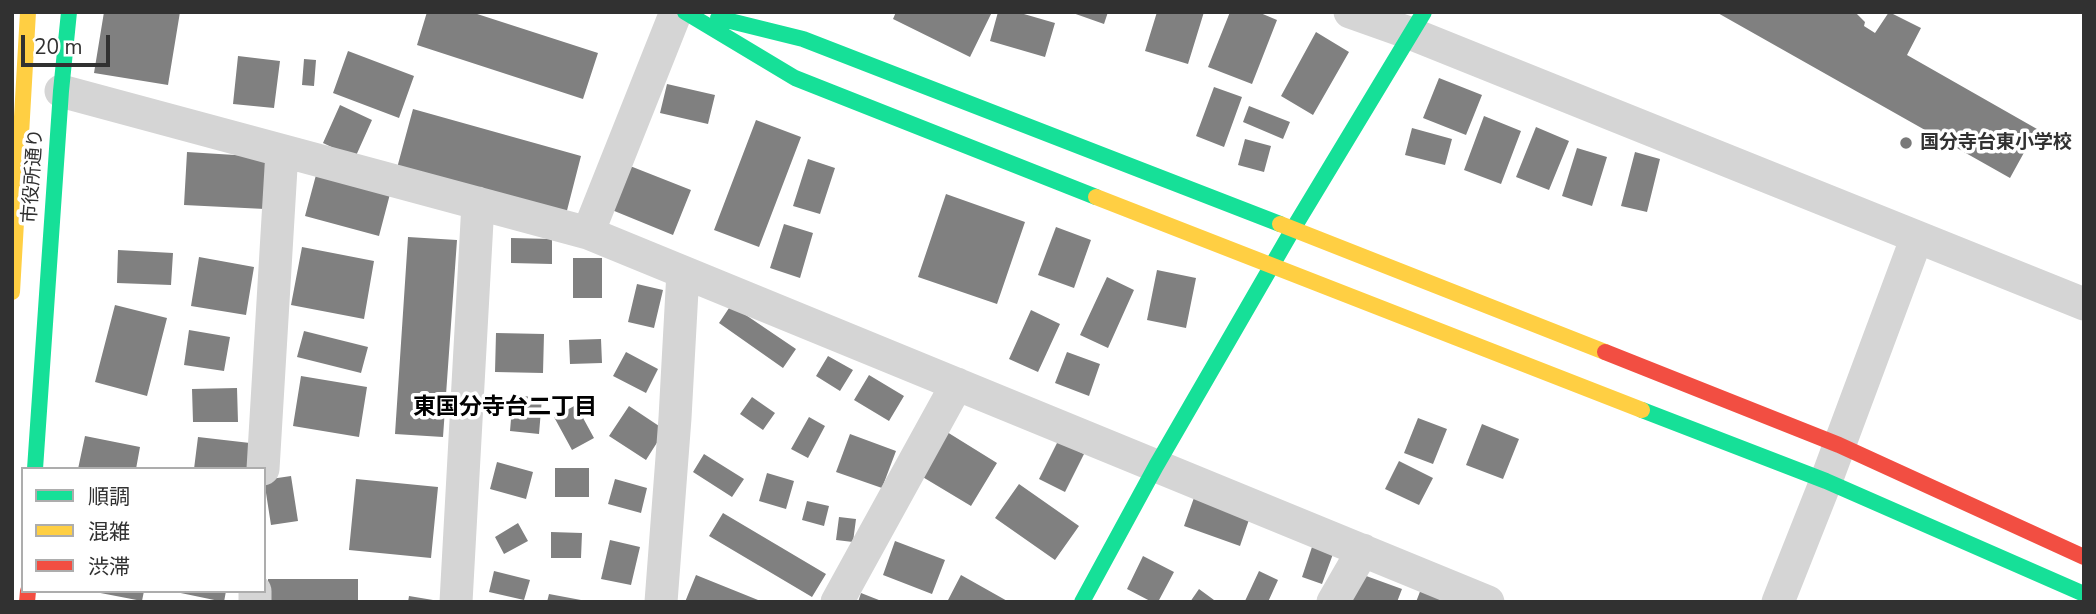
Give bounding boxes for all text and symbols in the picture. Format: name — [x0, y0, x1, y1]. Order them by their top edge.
scale bar — [24, 21, 114, 65]
text: 20 m — [34, 33, 83, 61]
street label: 市役所通り — [19, 128, 49, 224]
place label: 国分寺台東小学校 — [1920, 132, 2072, 154]
marker: 国分寺台東小学校 — [1898, 135, 1914, 151]
district label: 東国分寺台二丁目 — [413, 394, 597, 422]
legend — [21, 467, 266, 593]
text: 順調 — [88, 483, 130, 511]
text: 混雑 — [88, 518, 130, 546]
text: 渋滞 — [88, 553, 130, 581]

